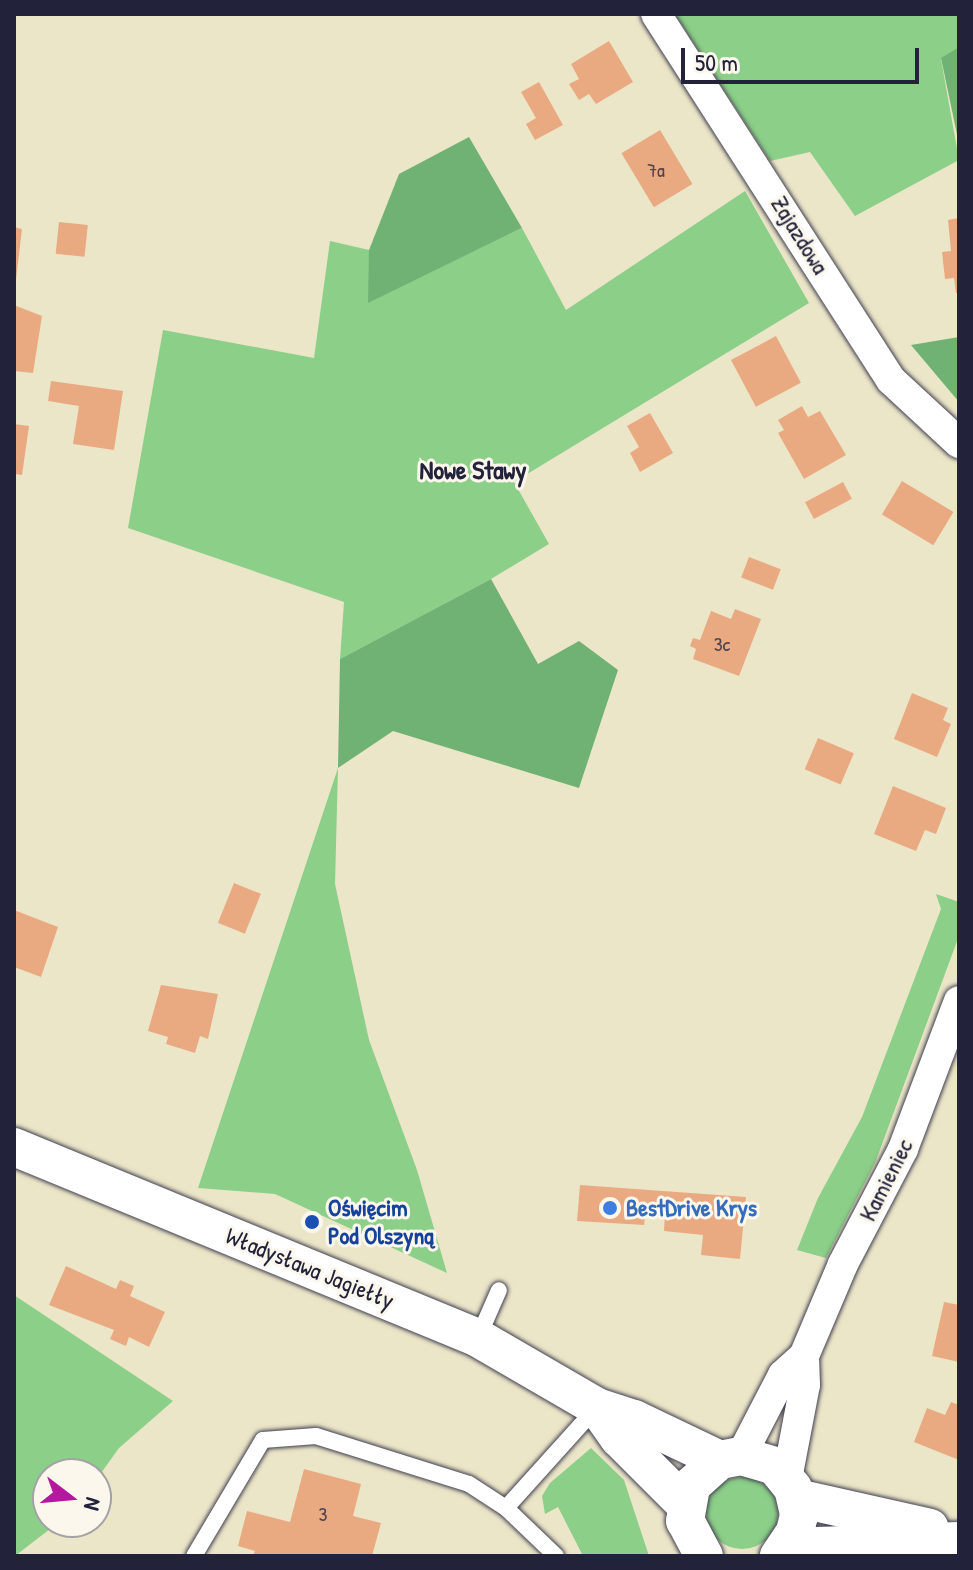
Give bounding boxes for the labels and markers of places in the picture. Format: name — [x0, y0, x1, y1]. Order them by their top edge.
place label: Oświęcim Pod Olszyną — [328, 1194, 434, 1250]
place label: BestDrive Krys — [626, 1194, 757, 1222]
marker: BestDrive Krys — [601, 1199, 619, 1217]
marker: Oświęcim Pod Olszyną — [303, 1213, 321, 1231]

